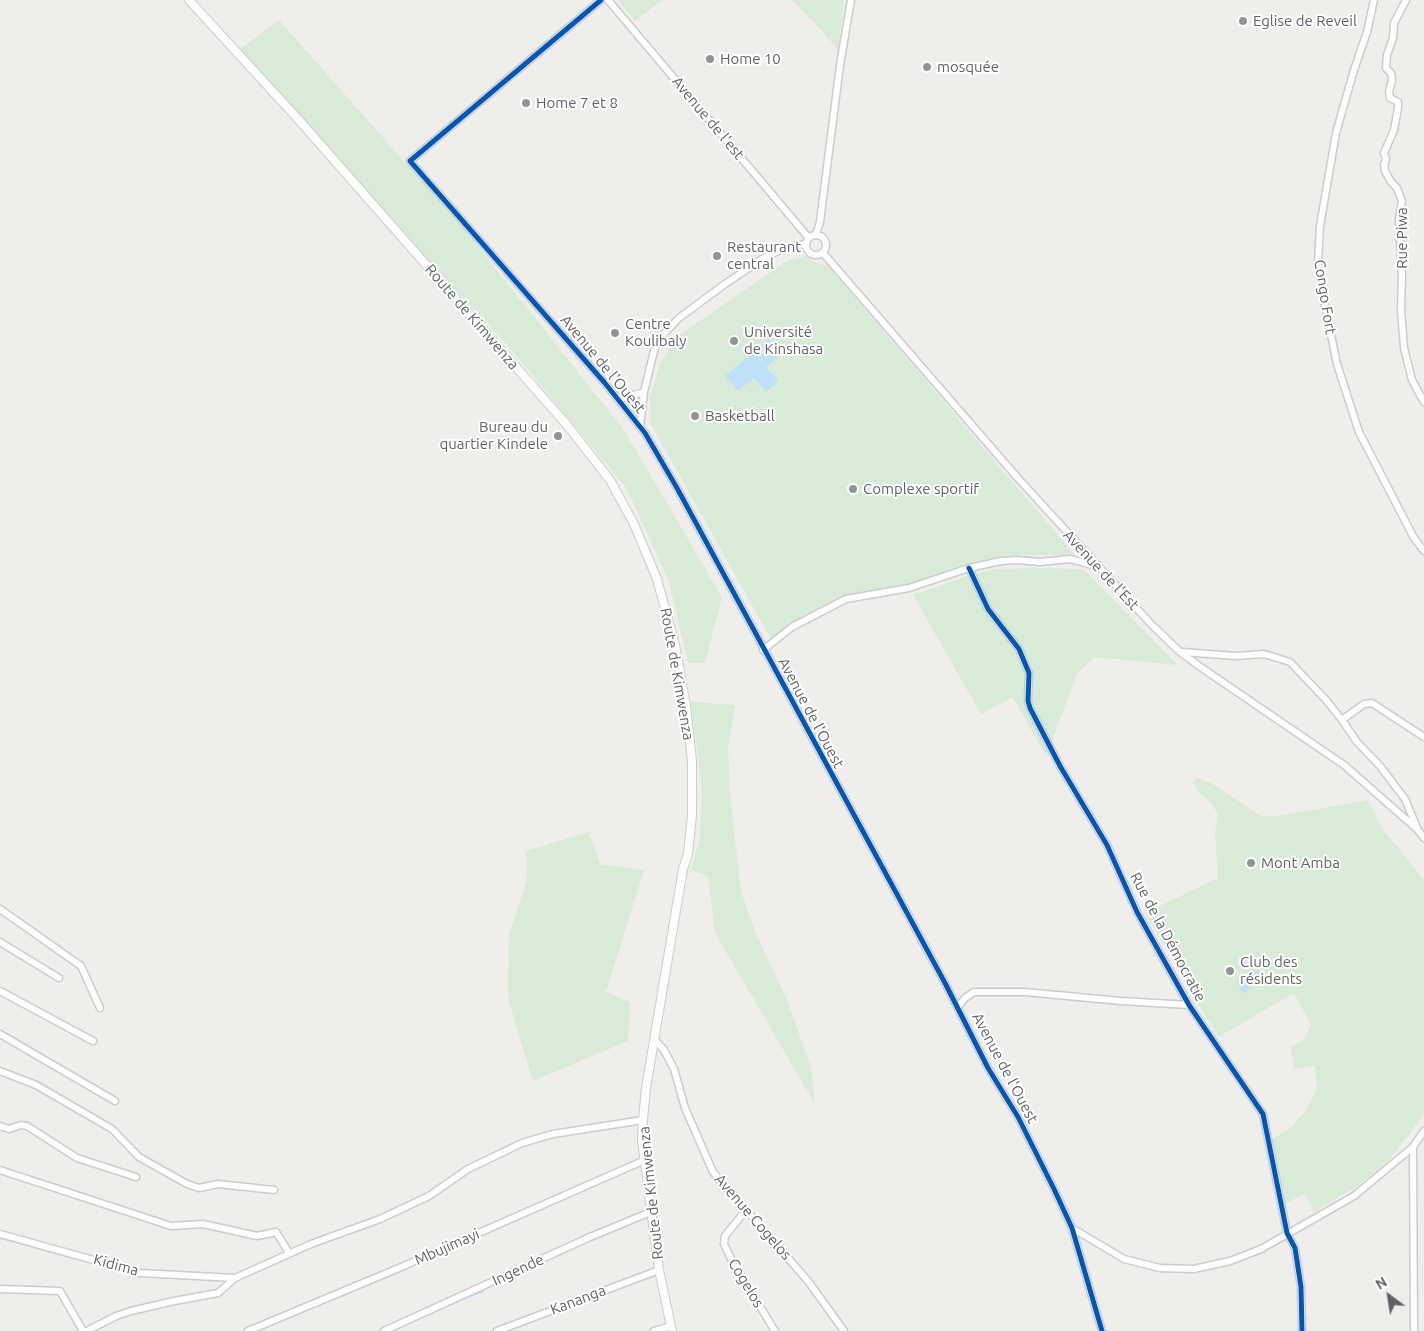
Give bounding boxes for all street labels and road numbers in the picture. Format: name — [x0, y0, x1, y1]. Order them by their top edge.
street label: Avenue de l'est — [668, 73, 748, 163]
street label: Rue Piwa — [1393, 207, 1411, 269]
street label: Congo Fort — [1310, 258, 1340, 336]
street label: Route de Kimwenza — [421, 261, 523, 373]
street label: Avenue de l'Ouest — [557, 311, 649, 417]
street label: Avenue de l'Est — [1059, 526, 1143, 614]
street label: Route de Kimwenza — [657, 607, 697, 741]
street label: Avenue de l'Ouest — [774, 655, 848, 771]
street label: Rue de la Démocratie — [1126, 869, 1210, 1005]
street label: Avenue de l'Ouest — [968, 1010, 1042, 1126]
street label: Route de Kimwenza — [635, 1126, 667, 1260]
street label: Avenue Cogelos — [711, 1170, 795, 1264]
street label: Mbujimayi — [412, 1225, 482, 1269]
street label: Kidima — [91, 1250, 141, 1280]
street label: Ingende — [489, 1250, 547, 1290]
street label: Cogelos — [724, 1255, 768, 1311]
street label: Kananga — [548, 1281, 608, 1319]

